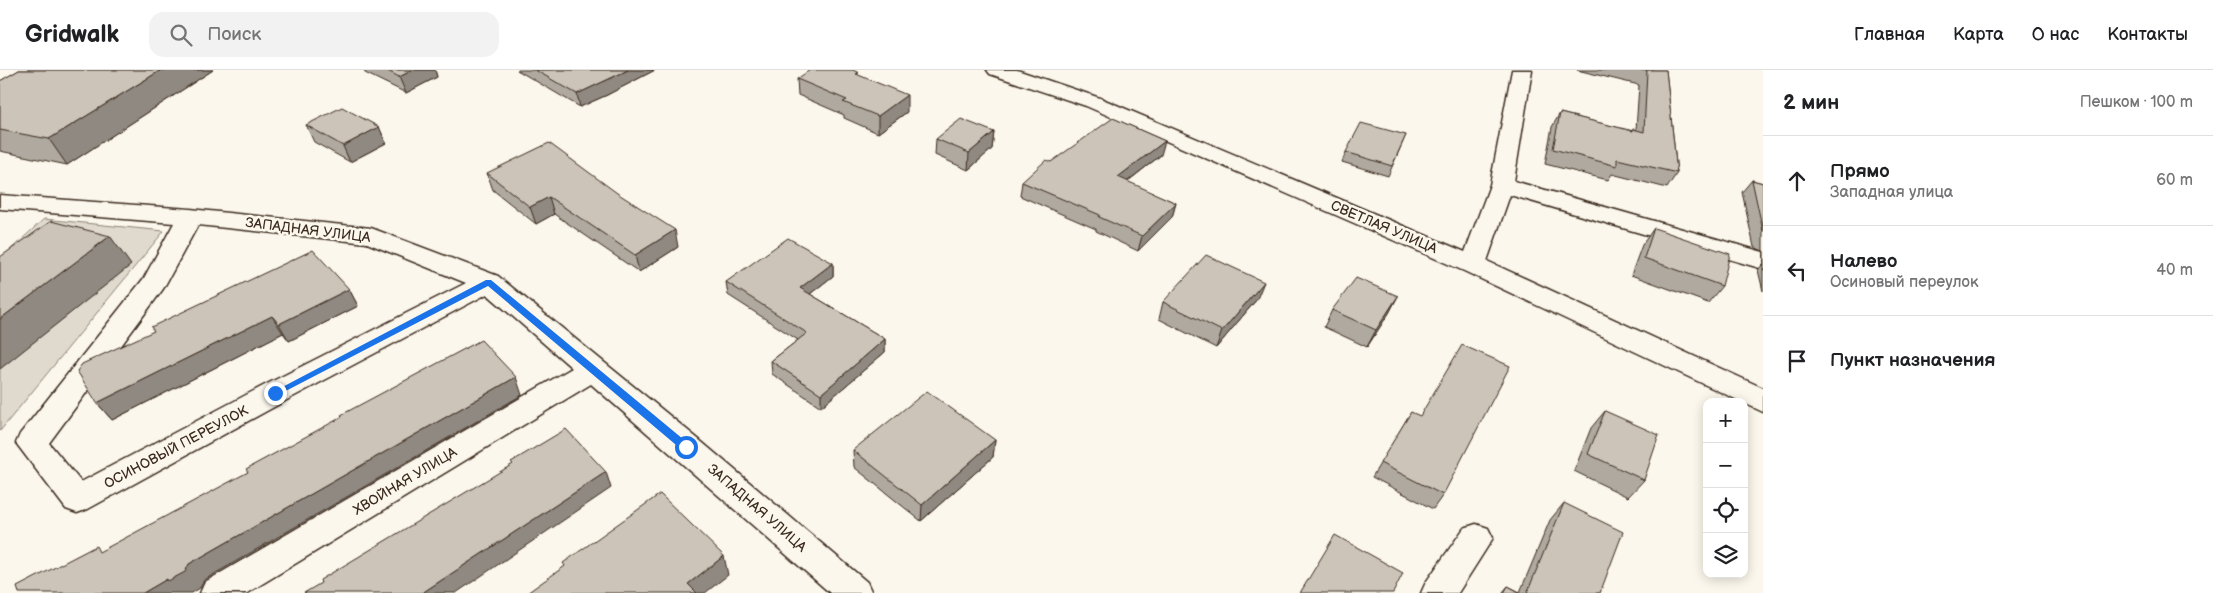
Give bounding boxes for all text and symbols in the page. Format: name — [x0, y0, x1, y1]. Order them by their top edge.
search box — [149, 12, 499, 57]
text: Gridwalk — [25, 20, 119, 49]
icon: search — [167, 21, 195, 49]
text: Поиск — [207, 23, 261, 46]
text: Главная — [1854, 24, 1925, 45]
text: Карта — [1953, 24, 2004, 45]
text: О нас — [2032, 24, 2079, 45]
text: Контакты — [2107, 24, 2188, 45]
text: 2 мин — [1783, 90, 1839, 115]
text: Пешком · 100 m — [2080, 93, 2193, 112]
text: Прямо — [1830, 160, 1890, 183]
icon: ahead — [1783, 167, 1811, 195]
text: 60 m — [2156, 171, 2193, 190]
text: Западная улица — [1830, 183, 1953, 202]
street label: СВЕТЛАЯ УЛИЦА — [1328, 197, 1440, 257]
street label: ЗАПАДНАЯ УЛИЦА — [245, 214, 372, 246]
text: Налево — [1830, 250, 1897, 273]
icon: left — [1783, 257, 1811, 285]
text: 40 m — [2156, 261, 2193, 280]
text: Осиновый переулок — [1830, 273, 1978, 292]
icon: arrive — [1783, 347, 1811, 375]
text: Пункт назначения — [1830, 349, 1995, 372]
route end — [264, 382, 287, 405]
map controls — [1703, 398, 1748, 578]
button: + — [1703, 398, 1748, 443]
street label: ОСИНОВЫЙ ПЕРЕУЛОК — [101, 401, 252, 492]
route start — [675, 436, 698, 459]
street label: ХВОЙНАЯ УЛИЦА — [350, 443, 460, 519]
button: − — [1703, 443, 1748, 488]
street label: ЗАПАДНАЯ УЛИЦА — [704, 460, 810, 556]
button: locate — [1703, 488, 1748, 533]
button: layers — [1703, 533, 1748, 578]

